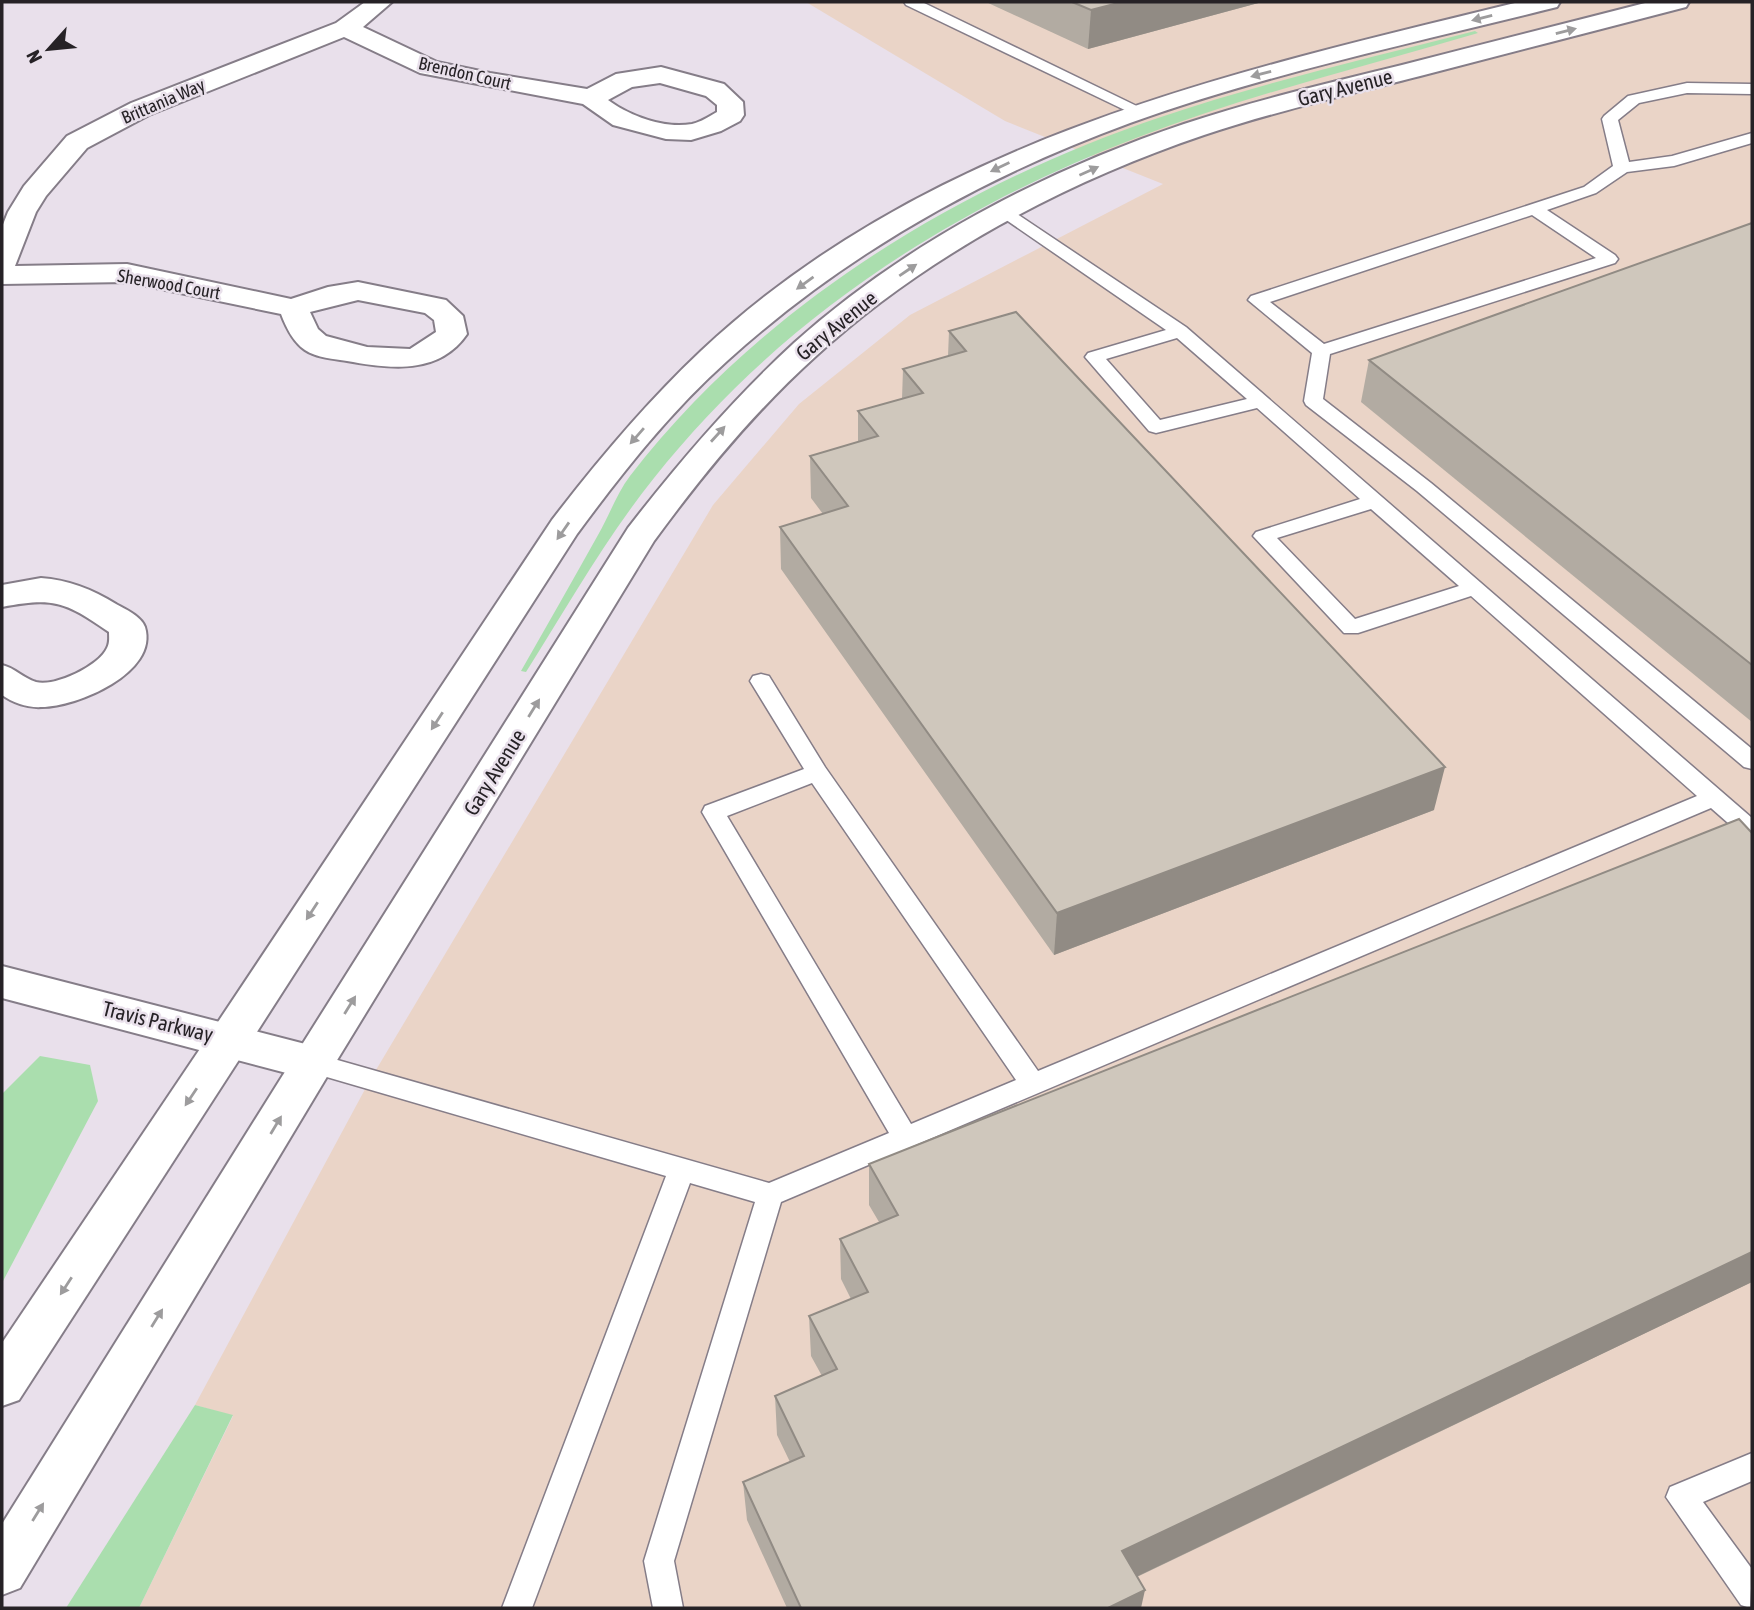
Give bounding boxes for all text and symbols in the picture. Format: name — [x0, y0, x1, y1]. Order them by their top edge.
one-way arrow — [1471, 13, 1493, 24]
north arrow — [14, 14, 84, 84]
one-way arrow — [1556, 25, 1577, 35]
text: N — [22, 47, 46, 67]
street label: Brendon Court — [417, 52, 513, 94]
street label: Gary Avenue — [1295, 64, 1395, 110]
one-way arrow — [1250, 69, 1272, 80]
street label: Brittania Way — [118, 74, 208, 128]
one-way arrow — [990, 162, 1010, 173]
one-way arrow — [1078, 165, 1099, 176]
one-way arrow — [899, 263, 917, 277]
street label: Sherwood Court — [116, 265, 222, 303]
one-way arrow — [795, 276, 814, 290]
street label: Gary Avenue — [791, 285, 881, 365]
one-way arrow — [710, 425, 726, 443]
one-way arrow — [629, 427, 645, 444]
one-way arrow — [556, 522, 570, 540]
one-way arrow — [527, 698, 540, 717]
one-way arrow — [430, 712, 444, 730]
street label: Gary Avenue — [458, 725, 530, 819]
one-way arrow — [305, 901, 318, 921]
street label: Travis Parkway — [100, 996, 216, 1046]
one-way arrow — [343, 996, 356, 1015]
one-way arrow — [185, 1087, 198, 1106]
one-way arrow — [270, 1115, 283, 1134]
one-way arrow — [59, 1277, 72, 1296]
one-way arrow — [151, 1309, 164, 1328]
one-way arrow — [31, 1502, 44, 1522]

